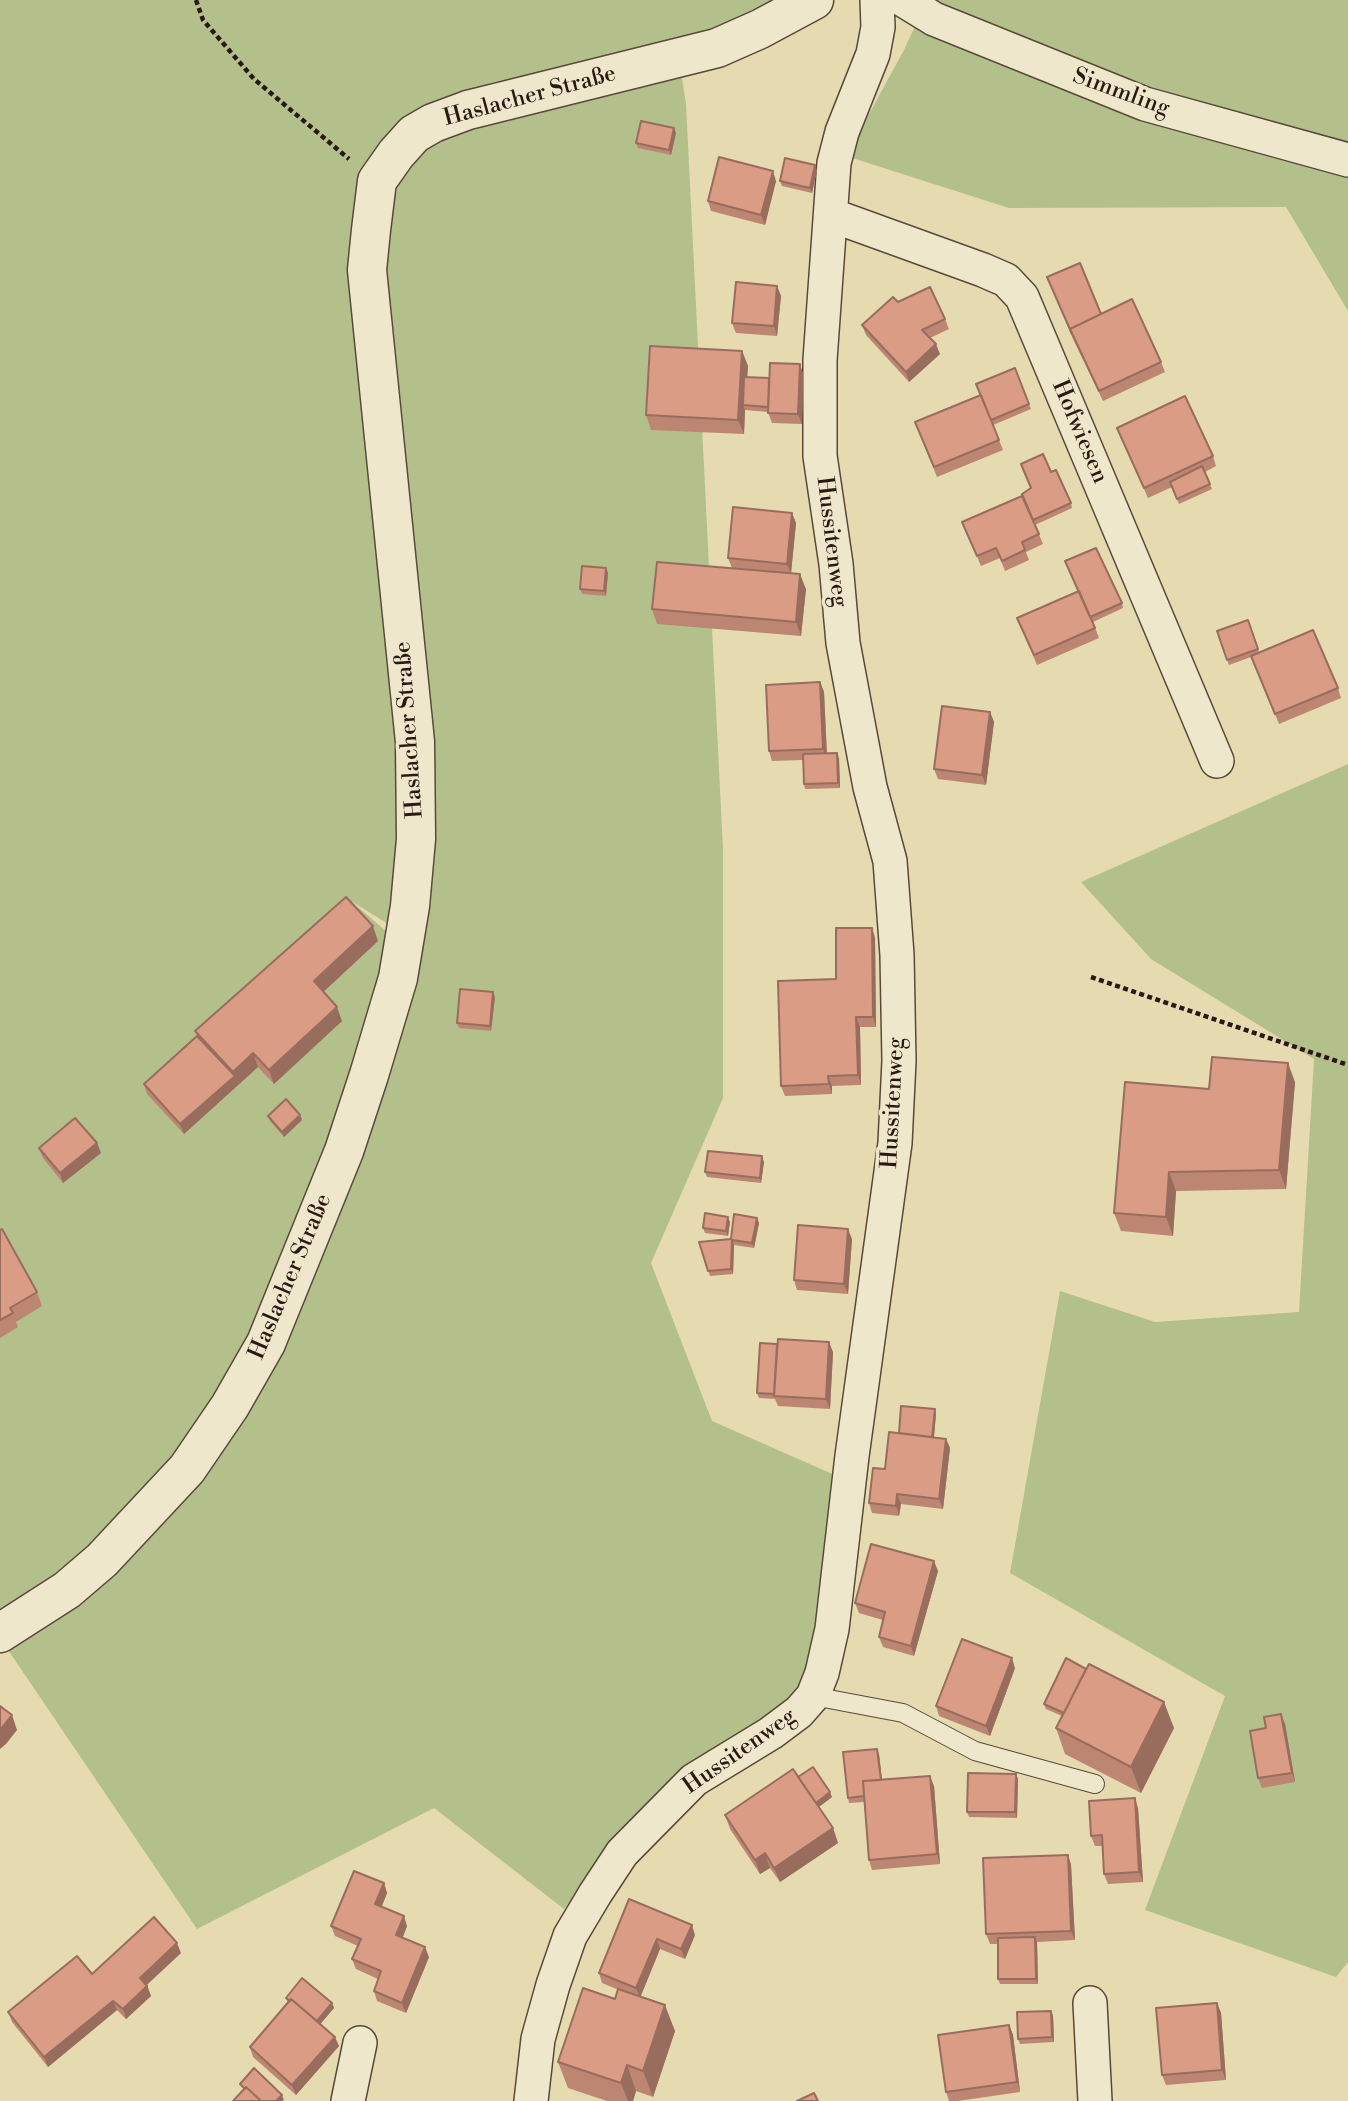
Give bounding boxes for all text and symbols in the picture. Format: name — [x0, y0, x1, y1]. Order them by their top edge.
street label: Haslacher Straße — [441, 61, 619, 133]
street label: Simmling — [1069, 63, 1173, 123]
street label: Hofwiesen — [1045, 376, 1113, 488]
street label: Hussitenweg — [809, 475, 853, 609]
street label: Haslacher Straße — [390, 641, 430, 819]
street label: Hussitenweg — [877, 1037, 911, 1169]
street label: Haslacher Straße — [244, 1190, 338, 1364]
street label: Hussitenweg — [678, 1703, 802, 1801]

